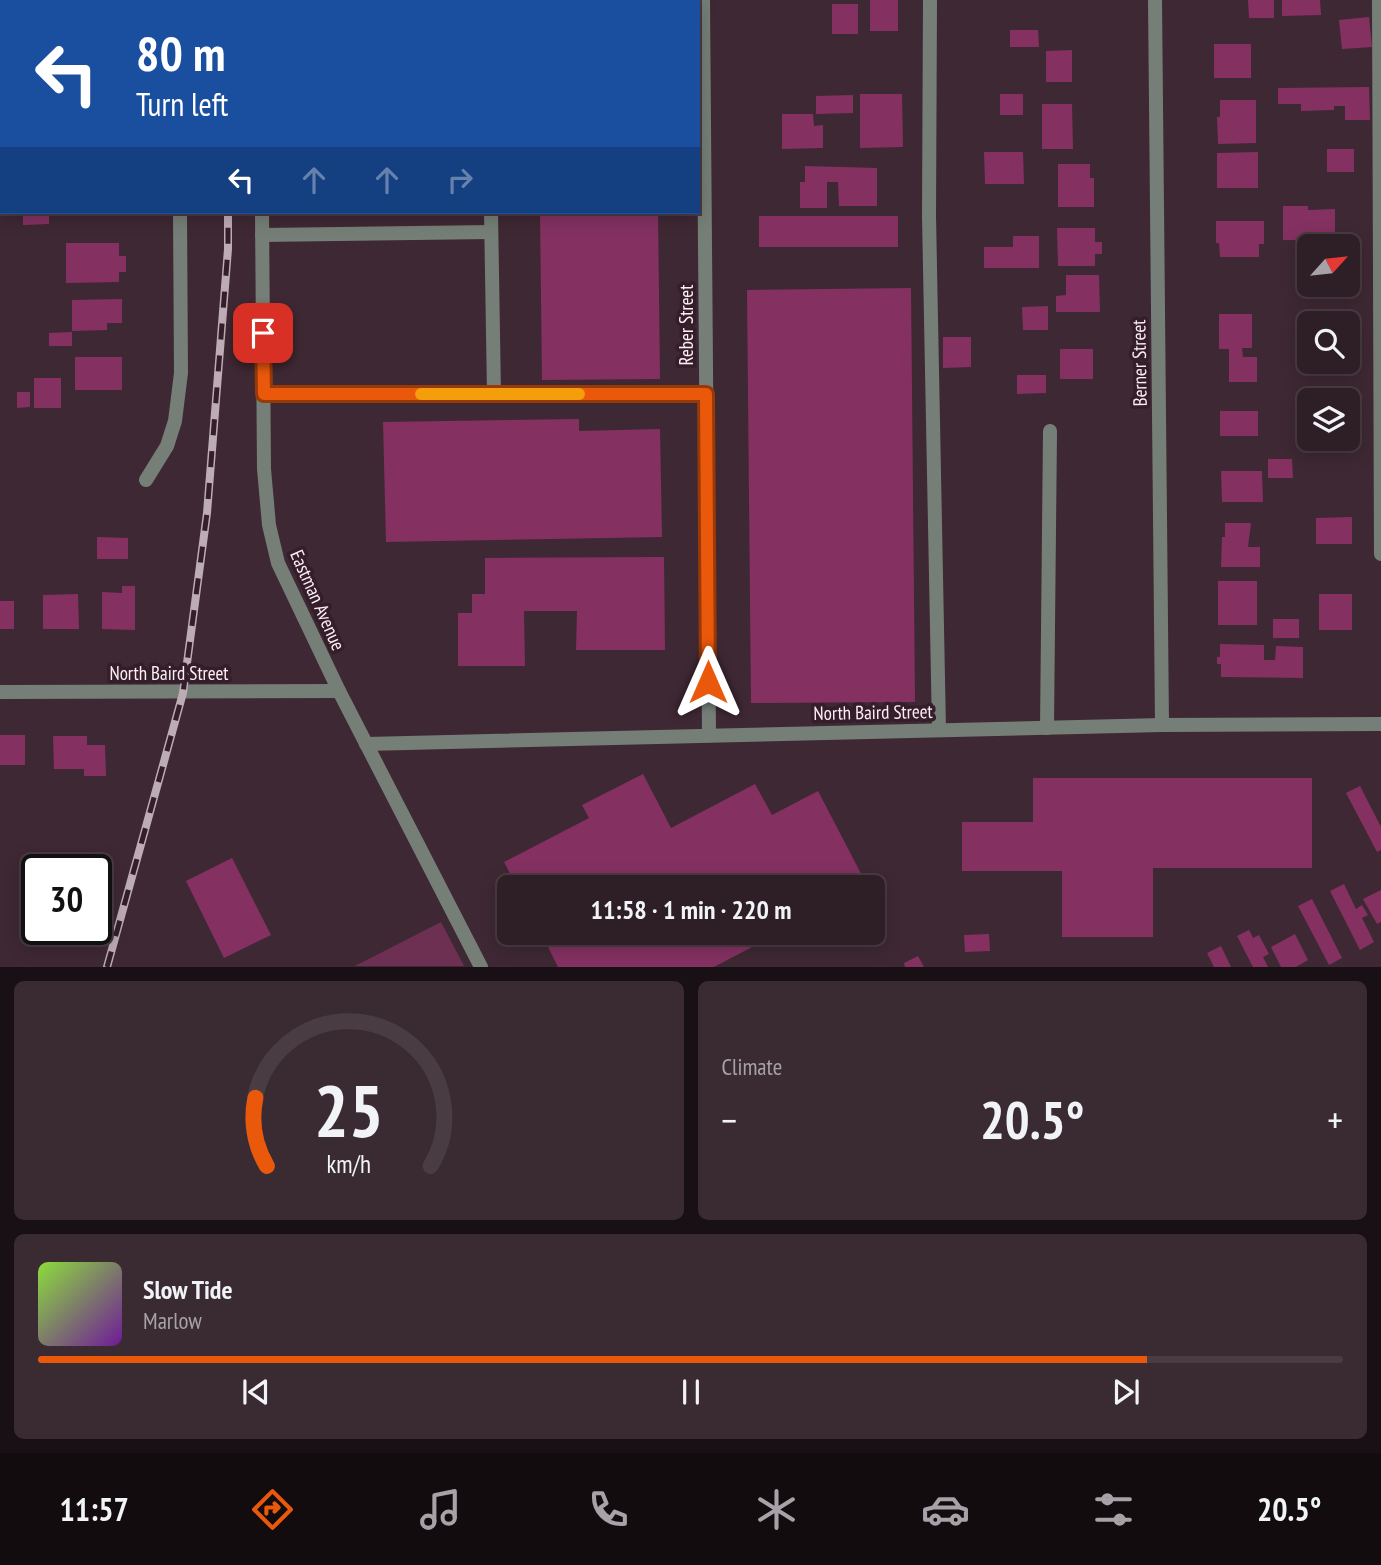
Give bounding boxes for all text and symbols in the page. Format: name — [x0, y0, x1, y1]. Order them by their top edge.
text: 80 m — [136, 21, 225, 85]
icon: left — [21, 28, 112, 119]
text: Turn left — [136, 83, 228, 125]
icon: left — [222, 161, 260, 199]
icon: ahead — [295, 161, 333, 199]
icon: ahead — [368, 161, 406, 199]
icon: right — [441, 161, 479, 199]
north arrow — [1297, 234, 1360, 298]
map controls — [1297, 234, 1360, 451]
street label: Reber Street — [674, 284, 698, 365]
pin — [233, 303, 293, 363]
button: search — [1297, 311, 1360, 374]
icon: arrive — [244, 314, 282, 352]
street label: Berner Street — [1126, 319, 1152, 407]
button: layers — [1297, 388, 1360, 451]
street label: Eastman Avenue — [285, 546, 351, 654]
position arrow — [671, 645, 745, 719]
street label: North Baird Street — [109, 661, 229, 685]
street label: North Baird Street — [813, 699, 934, 725]
speed limit sign: 30 — [21, 854, 112, 945]
text: 11:58 · 1 min · 220 m — [591, 893, 791, 926]
text: Climate — [722, 1052, 782, 1081]
text: 25 — [314, 1063, 384, 1157]
text: 20.5° — [980, 1086, 1085, 1153]
text: − — [722, 1095, 737, 1144]
text: + — [1327, 1095, 1343, 1144]
text: km/h — [327, 1148, 371, 1180]
text: Slow Tide — [143, 1273, 233, 1306]
text: Marlow — [143, 1306, 202, 1335]
icon: previous — [237, 1373, 275, 1411]
icon: pause — [672, 1373, 710, 1411]
icon: next — [1107, 1373, 1145, 1411]
icon: directions — [248, 1485, 297, 1534]
icon: music — [416, 1485, 465, 1534]
icon: phone — [584, 1485, 633, 1534]
icon: climate — [752, 1485, 801, 1534]
icon: car — [921, 1485, 970, 1534]
icon: filters — [1089, 1485, 1138, 1534]
text: 11:57 — [60, 1488, 129, 1530]
text: 20.5° — [1257, 1488, 1321, 1530]

